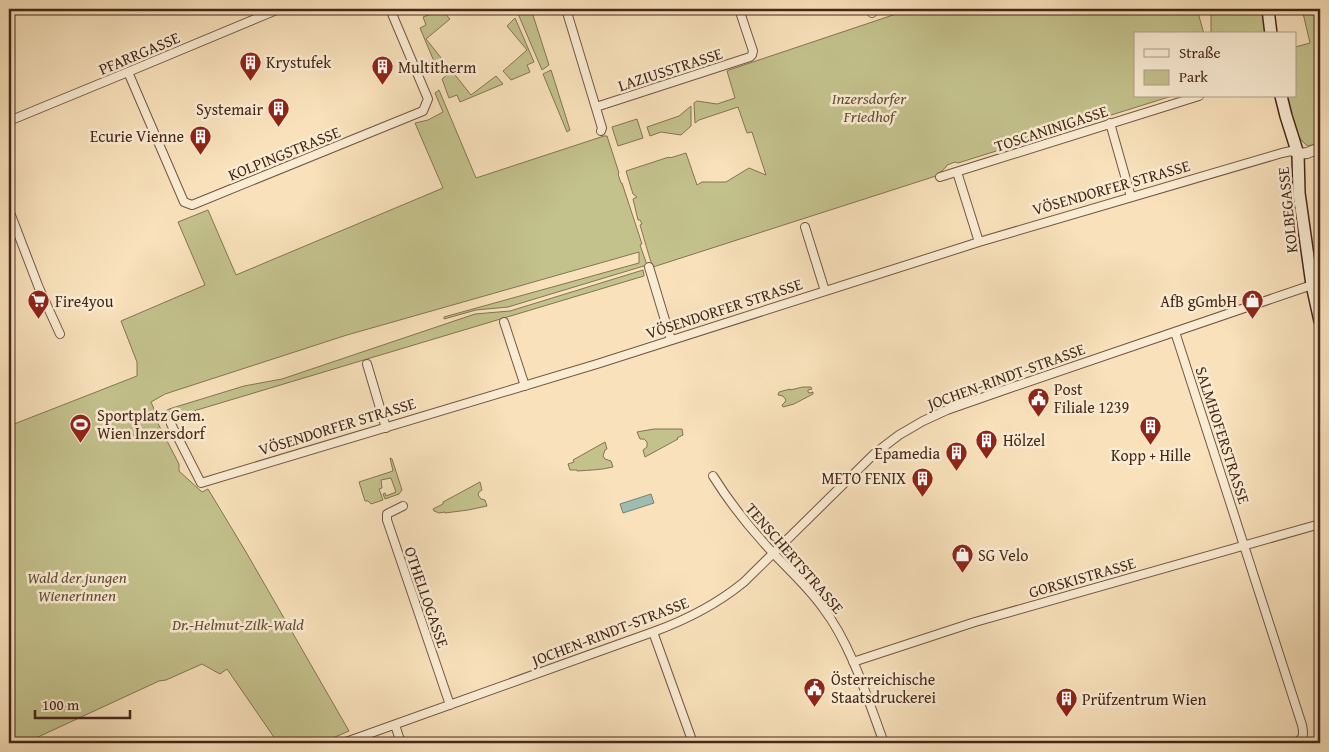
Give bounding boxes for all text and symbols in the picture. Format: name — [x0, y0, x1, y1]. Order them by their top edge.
street label: PFARRGASSE — [95, 25, 183, 81]
legend — [1134, 32, 1296, 98]
street label: LAZIUSSTRASSE — [615, 41, 725, 97]
text: Straße — [1179, 42, 1221, 63]
building icon: Krystufek — [238, 50, 262, 81]
place label: Krystufek — [266, 50, 332, 74]
building icon: Multitherm — [370, 55, 394, 86]
place label: Multitherm — [398, 55, 476, 79]
text: Park — [1179, 66, 1208, 87]
park label: Inzersdorfer Friedhof — [832, 86, 907, 128]
place label: Systemair — [196, 97, 263, 121]
building icon: Systemair — [267, 97, 291, 128]
street label: TOSCANINIGASSE — [991, 98, 1111, 158]
street label: KOLPINGSTRASSE — [224, 120, 344, 186]
place label: Ecurie Vienne — [90, 124, 184, 148]
building icon: Ecurie Vienne — [188, 124, 212, 155]
street label: VÖSENDORFER STRASSE — [1029, 153, 1193, 221]
street label: KOLBEGASSE — [1271, 166, 1303, 254]
street label: VÖSENDORFER STRASSE — [643, 271, 805, 345]
supermarket icon: Fire4you — [27, 289, 51, 320]
place label: Fire4you — [55, 289, 114, 313]
place label: AfB gGmbH — [1160, 289, 1237, 313]
shop icon: AfB gGmbH — [1241, 289, 1265, 320]
street label: JOCHEN-RINDT-STRASSE — [922, 336, 1088, 416]
street label: SALMHOFERSTRASSE — [1189, 363, 1257, 507]
place label: Post Filiale 1239 — [1054, 377, 1129, 419]
public building icon: Post Filiale 1239 — [1026, 386, 1050, 417]
street label: VÖSENDORFER STRASSE — [255, 391, 419, 461]
place label: Sportplatz Gem. Wien Inzersdorf — [97, 403, 207, 445]
sports icon: Sportplatz Gem. Wien Inzersdorf — [69, 412, 93, 443]
building icon: Kopp + Hille — [1139, 414, 1163, 445]
building icon: Hölzel — [975, 428, 999, 459]
place label: Hölzel — [1003, 428, 1046, 452]
place label: Epamedia — [875, 441, 940, 465]
building icon: Epamedia — [944, 441, 968, 472]
place label: Kopp + Hille — [1111, 443, 1191, 467]
place label: METO FENIX — [821, 466, 906, 490]
building icon: METO FENIX — [910, 466, 934, 497]
street label: TENSCHERTSTRASSE — [740, 497, 850, 619]
street label: OTHELLOGASSE — [398, 543, 456, 651]
shop icon: SG Velo — [950, 543, 974, 574]
place label: SG Velo — [978, 543, 1028, 567]
street label: GORSKISTRASSE — [1026, 550, 1138, 604]
park label: Wald der jungen Wienerinnen — [27, 565, 127, 607]
street label: JOCHEN-RINDT-STRASSE — [526, 590, 692, 673]
park label: Dr.-Helmut-Zilk-Wald — [171, 612, 304, 636]
place label: Österreichische Staatsdruckerei — [831, 667, 936, 709]
public building icon: Österreichische Staatsdruckerei — [803, 676, 827, 707]
scale bar — [35, 687, 130, 719]
building icon: Prüfzentrum Wien — [1054, 687, 1078, 718]
place label: Prüfzentrum Wien — [1082, 687, 1207, 711]
text: 100 m — [42, 694, 80, 715]

